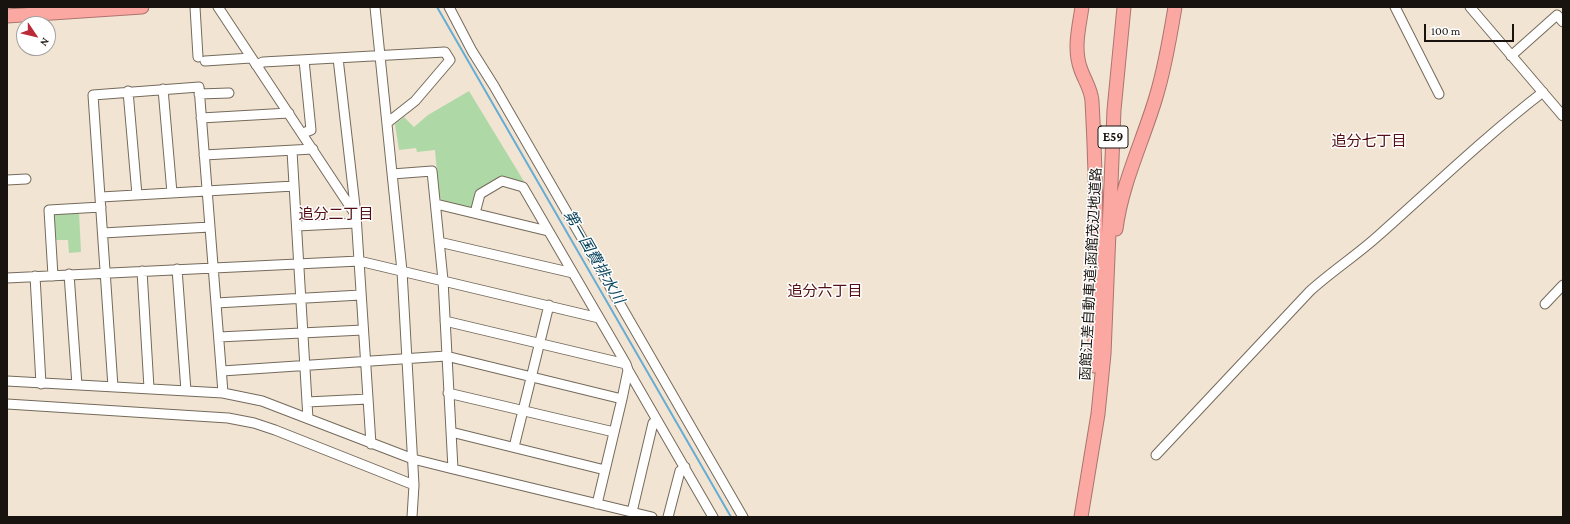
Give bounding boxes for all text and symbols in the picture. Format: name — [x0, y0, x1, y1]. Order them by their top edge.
north arrow — [16, 16, 56, 56]
scale bar — [1426, 16, 1516, 42]
text: 100 m — [1431, 24, 1460, 38]
text: N — [38, 36, 52, 49]
road number: E59 — [1098, 126, 1128, 148]
district label: 追分七丁目 — [1332, 132, 1406, 150]
street label: 函館江差自動車道;函館茂辺地道路 — [1077, 167, 1105, 381]
district label: 追分二丁目 — [299, 205, 373, 223]
water label: 第一国費排水川 — [560, 207, 628, 307]
district label: 追分六丁目 — [788, 282, 862, 300]

